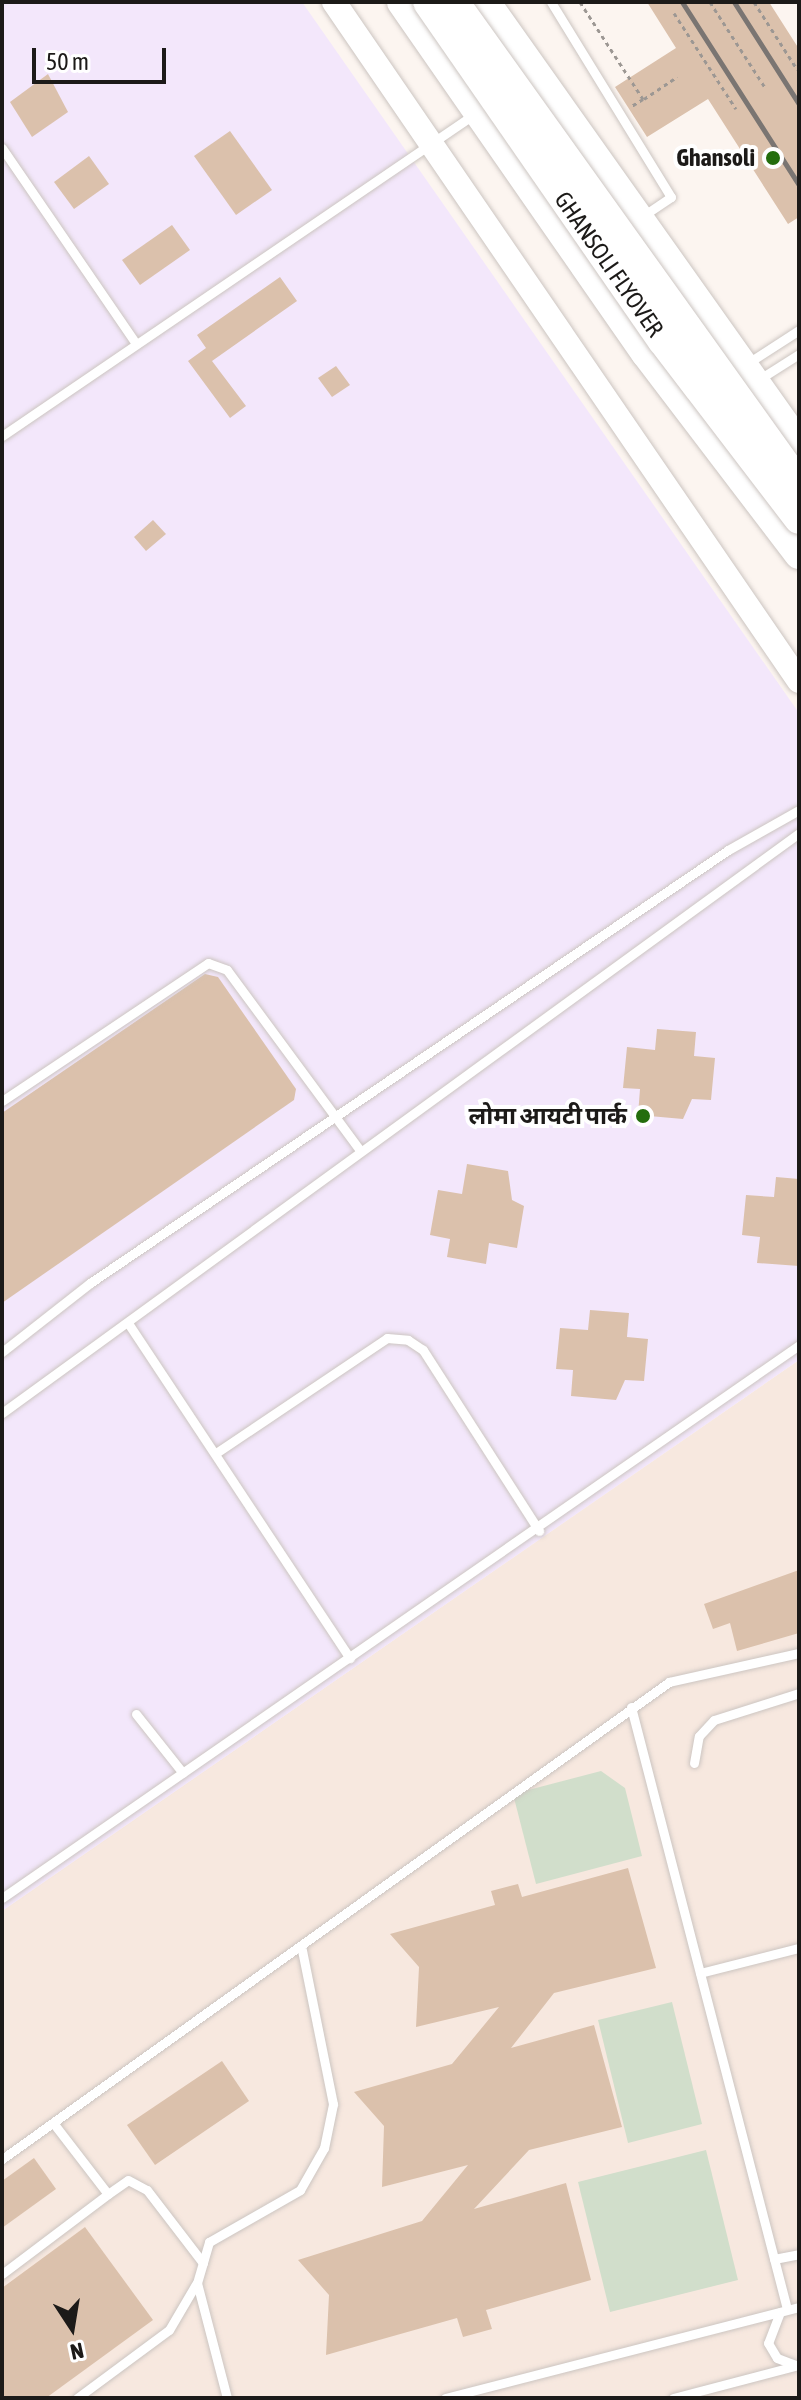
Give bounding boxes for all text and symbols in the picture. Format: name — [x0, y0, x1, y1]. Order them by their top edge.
scale bar — [36, 32, 170, 82]
text: 50 m — [46, 48, 89, 75]
place label: Ghansoli — [676, 144, 755, 172]
marker: Ghansoli — [762, 147, 784, 169]
street label: GHANSOLI FLYOVER — [548, 186, 670, 342]
place label: लोमा आयटी पार्क — [469, 1102, 627, 1130]
marker: लोमा आयटी पार्क — [634, 1107, 652, 1125]
north arrow — [32, 2288, 112, 2368]
text: N — [68, 2337, 86, 2366]

